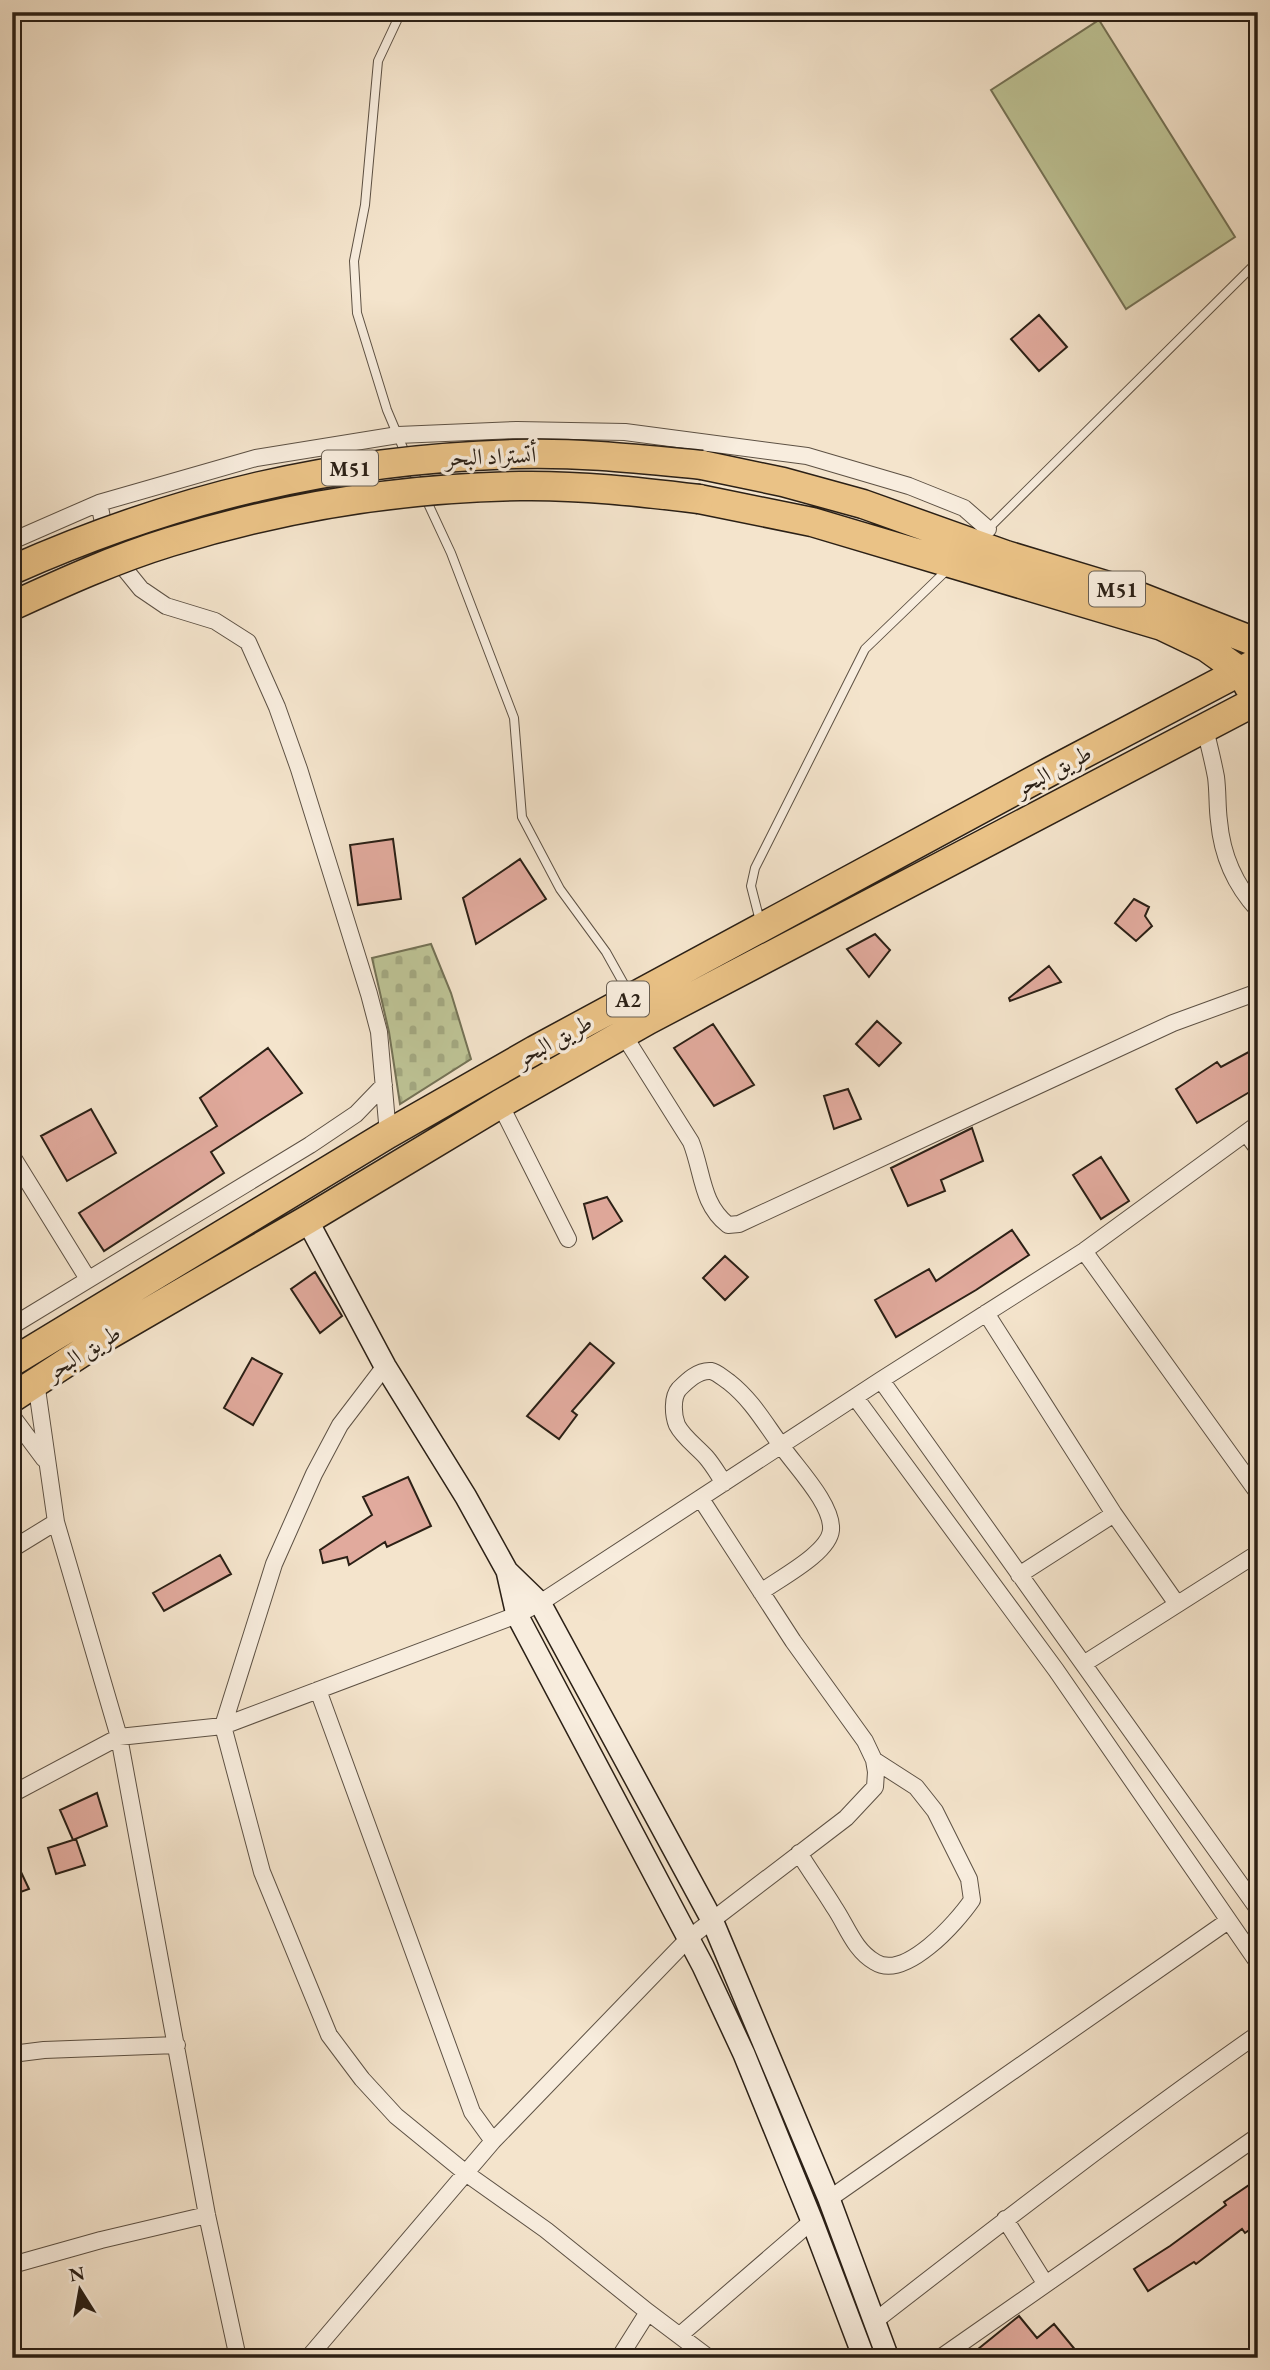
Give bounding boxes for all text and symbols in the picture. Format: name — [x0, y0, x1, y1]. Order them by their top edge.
street label: أتستراد البحر — [443, 438, 538, 473]
road number: M51 — [322, 450, 378, 486]
road number: M51 — [1089, 572, 1145, 606]
street label: طريق البحر — [1007, 737, 1097, 804]
road number: A2 — [607, 982, 649, 1016]
street label: طريق البحر — [509, 1007, 598, 1074]
street label: طريق البحر — [38, 1317, 126, 1388]
north arrow — [46, 2254, 116, 2324]
text: N — [67, 2260, 87, 2288]

